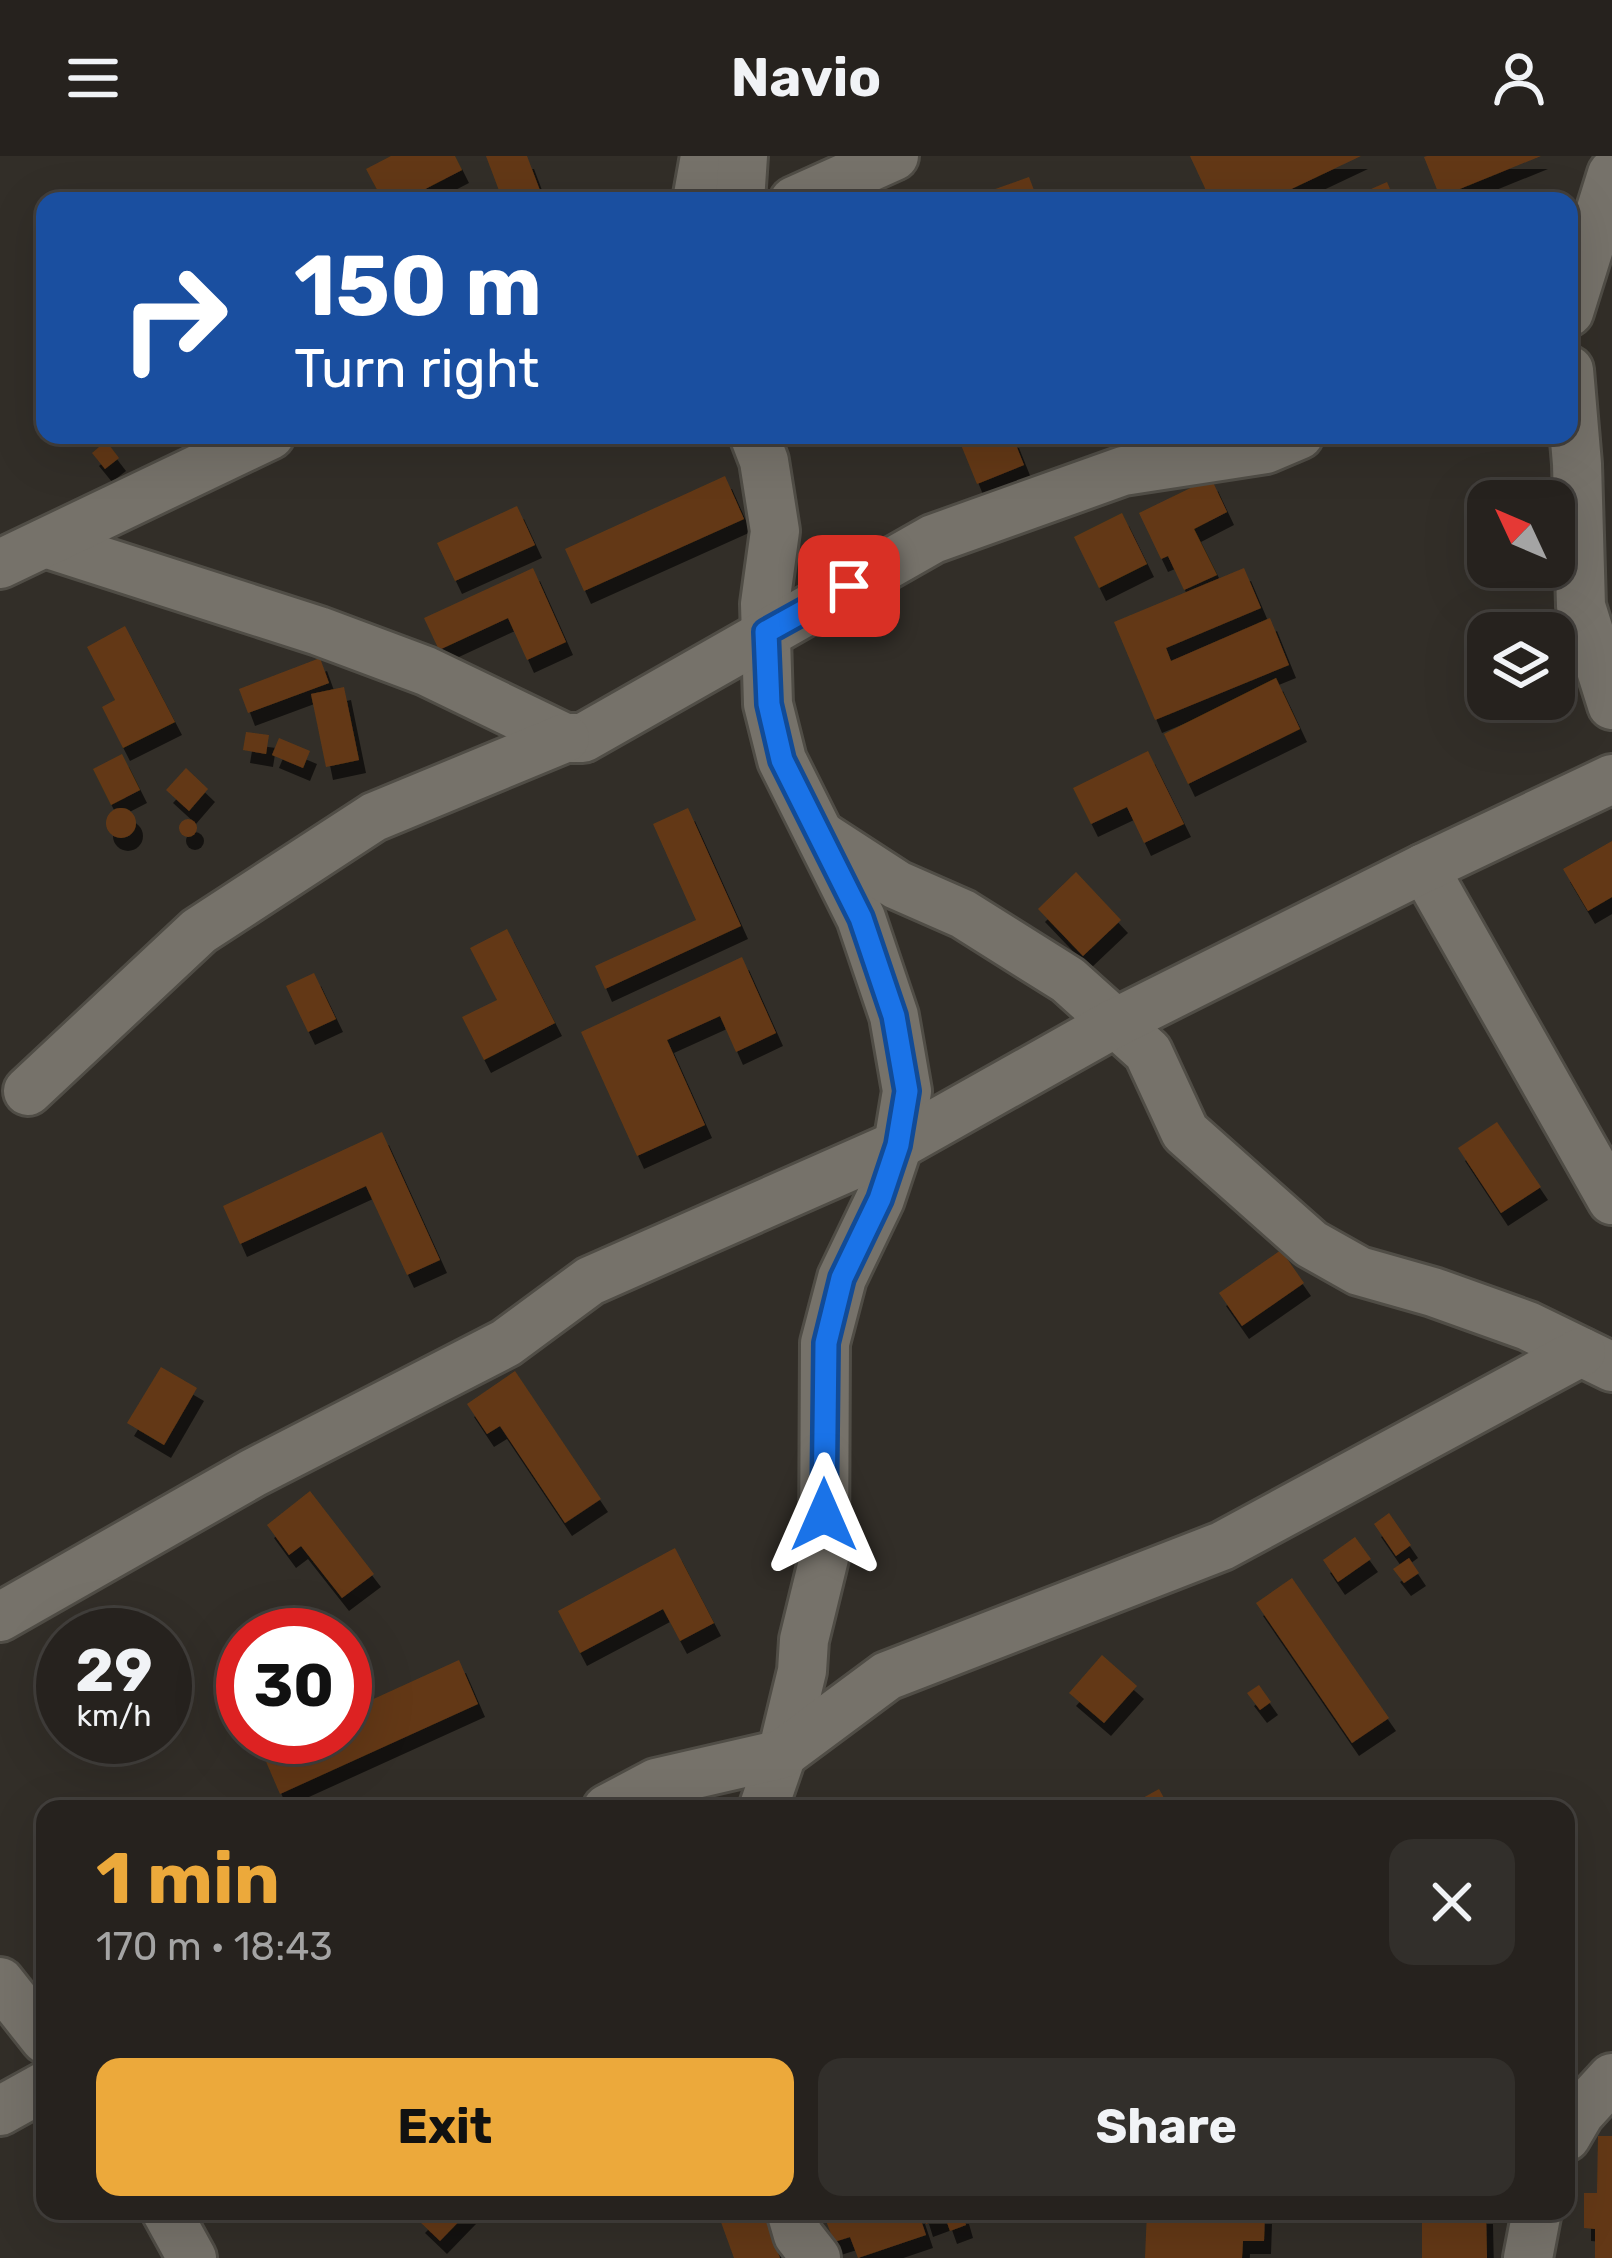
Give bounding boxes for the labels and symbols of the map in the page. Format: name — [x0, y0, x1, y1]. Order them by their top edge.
north arrow — [1467, 480, 1575, 588]
pin — [798, 535, 900, 637]
position arrow — [761, 1452, 887, 1578]
speed limit sign: 30 — [216, 1608, 372, 1764]

